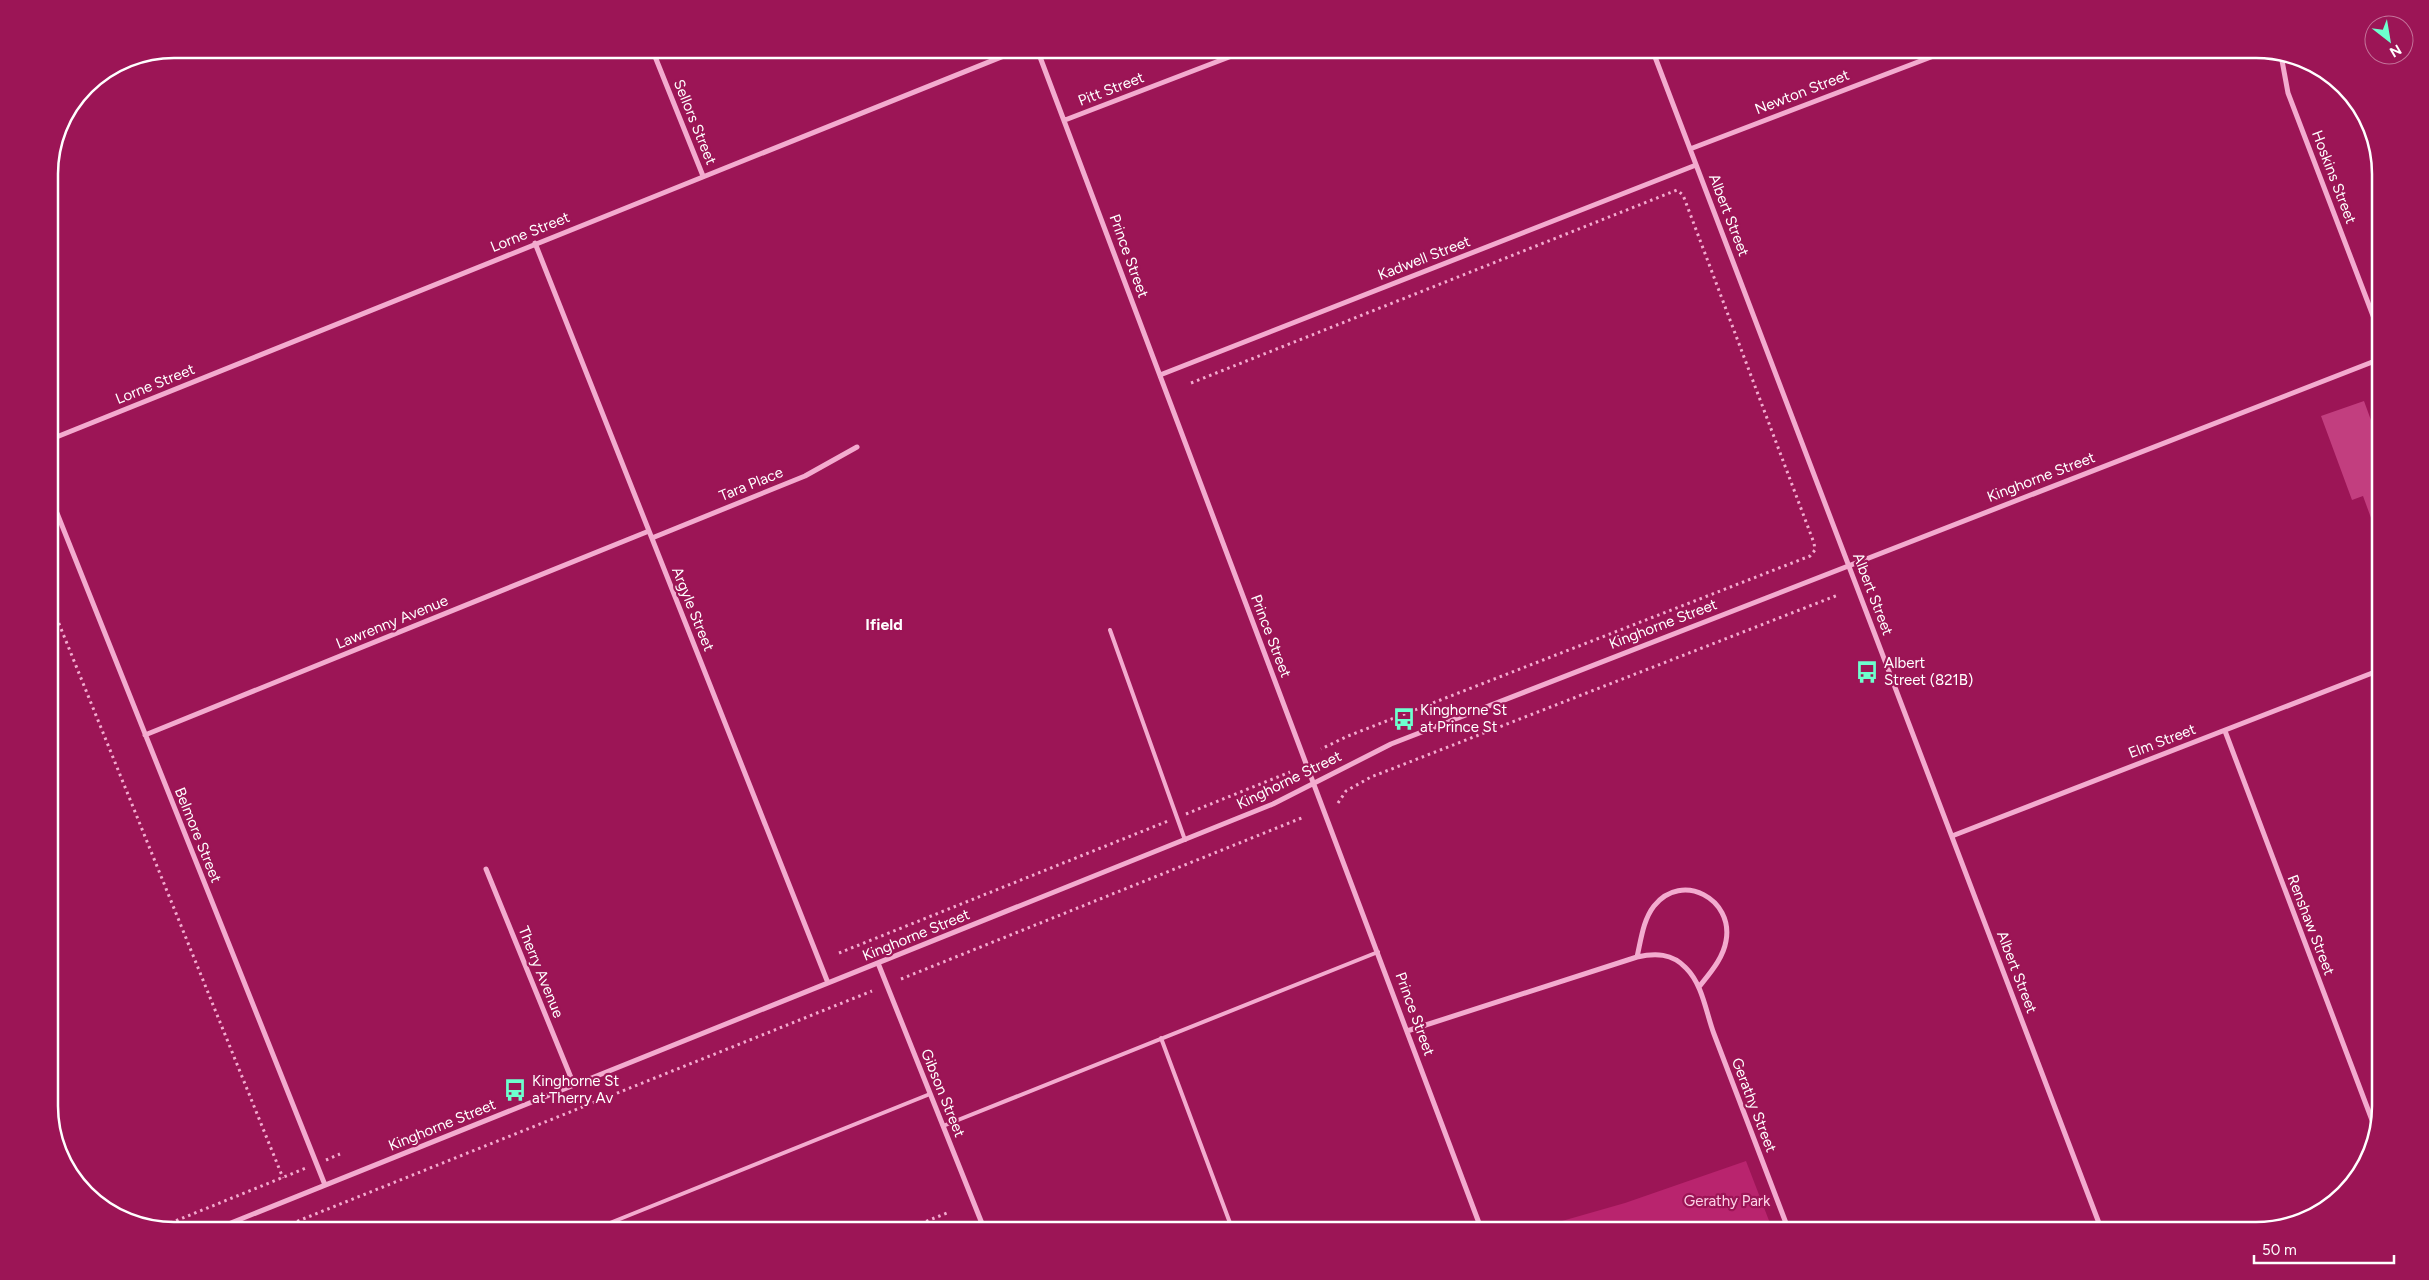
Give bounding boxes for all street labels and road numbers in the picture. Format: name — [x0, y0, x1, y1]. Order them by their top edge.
street label: Newton Street — [1752, 66, 1852, 118]
street label: Pitt Street — [1075, 68, 1147, 110]
street label: Sellors Street — [670, 77, 720, 168]
street label: Hoskins Street — [2308, 128, 2360, 227]
street label: Albert Street — [1705, 171, 1753, 259]
street label: Lorne Street — [488, 208, 573, 256]
street label: Prince Street — [1106, 212, 1153, 301]
street label: Kadwell Street — [1375, 232, 1473, 284]
street label: Lorne Street — [113, 360, 198, 408]
street label: Kinghorne Street — [1984, 448, 2098, 506]
street label: Tara Place — [716, 463, 786, 505]
street label: Albert Street — [1849, 550, 1897, 638]
street label: Argyle Street — [668, 564, 718, 654]
street label: Lawrenny Avenue — [333, 591, 451, 653]
street label: Prince Street — [1247, 592, 1295, 680]
street label: Kinghorne Street — [1606, 595, 1720, 653]
street label: Elm Street — [2126, 720, 2199, 762]
street label: Kinghorne Street — [1234, 747, 1345, 813]
street label: Belmore Street — [171, 785, 225, 886]
street label: Renshaw Street — [2284, 872, 2339, 978]
street label: Kinghorne Street — [860, 905, 973, 965]
street label: Therry Avenue — [514, 924, 568, 1020]
street label: Albert Street — [1993, 928, 2041, 1016]
street label: Prince Street — [1392, 970, 1439, 1059]
street label: Gibson Street — [917, 1046, 969, 1140]
street label: Gerathy Street — [1728, 1055, 1780, 1155]
street label: Kinghorne Street — [386, 1095, 499, 1155]

